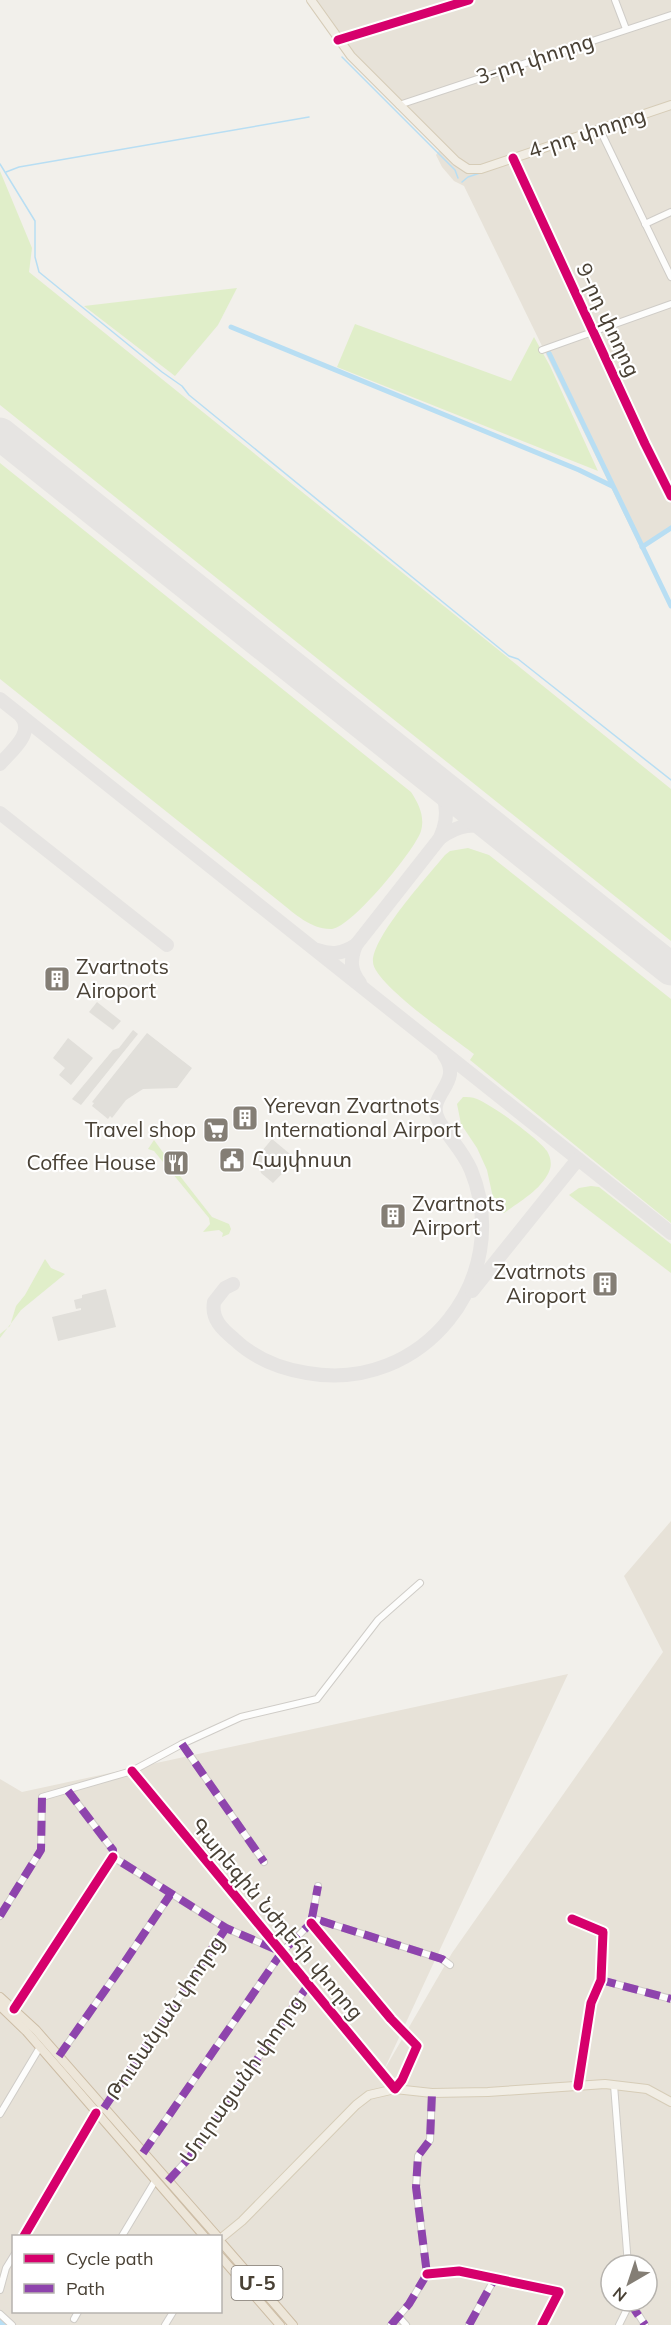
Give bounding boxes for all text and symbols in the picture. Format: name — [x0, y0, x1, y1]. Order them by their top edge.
street label: 3-րդ փողոց — [473, 27, 597, 89]
street label: 4-րդ փողոց — [525, 101, 649, 163]
street label: 9-րդ փողոց — [571, 259, 647, 381]
place label: Zvartnots Airoport — [76, 953, 169, 1003]
building icon: Zvartnots Airoport — [42, 964, 72, 994]
place label: Yerevan Zvartnots International Airport — [263, 1092, 461, 1142]
building icon: Yerevan Zvartnots International Airport — [230, 1103, 260, 1133]
supermarket icon: Travel shop — [201, 1115, 231, 1145]
place label: Travel shop — [85, 1116, 196, 1142]
public building icon: Հայփոստ — [217, 1145, 247, 1175]
place label: Հայփոստ — [252, 1146, 352, 1172]
restaurant icon: Coffee House — [161, 1148, 191, 1178]
place label: Coffee House — [27, 1149, 156, 1175]
place label: Zvartnots Airport — [412, 1190, 505, 1240]
building icon: Zvartnots Airport — [378, 1201, 408, 1231]
place label: Zvatrnots Airoport — [494, 1258, 586, 1308]
building icon: Zvatrnots Airoport — [590, 1269, 620, 1299]
street label: Գարեգին Նժդեհի փողոց — [186, 1812, 370, 2025]
street label: Թումանյան փողոց — [99, 1930, 229, 2105]
street label: Մուրացանի փողոց — [173, 1990, 309, 2167]
legend — [12, 2235, 222, 2313]
text: Cycle path — [66, 2247, 153, 2270]
north arrow — [599, 2253, 659, 2313]
road number: Մ-5 — [232, 2266, 282, 2300]
text: Path — [66, 2277, 105, 2300]
text: N — [609, 2283, 631, 2306]

